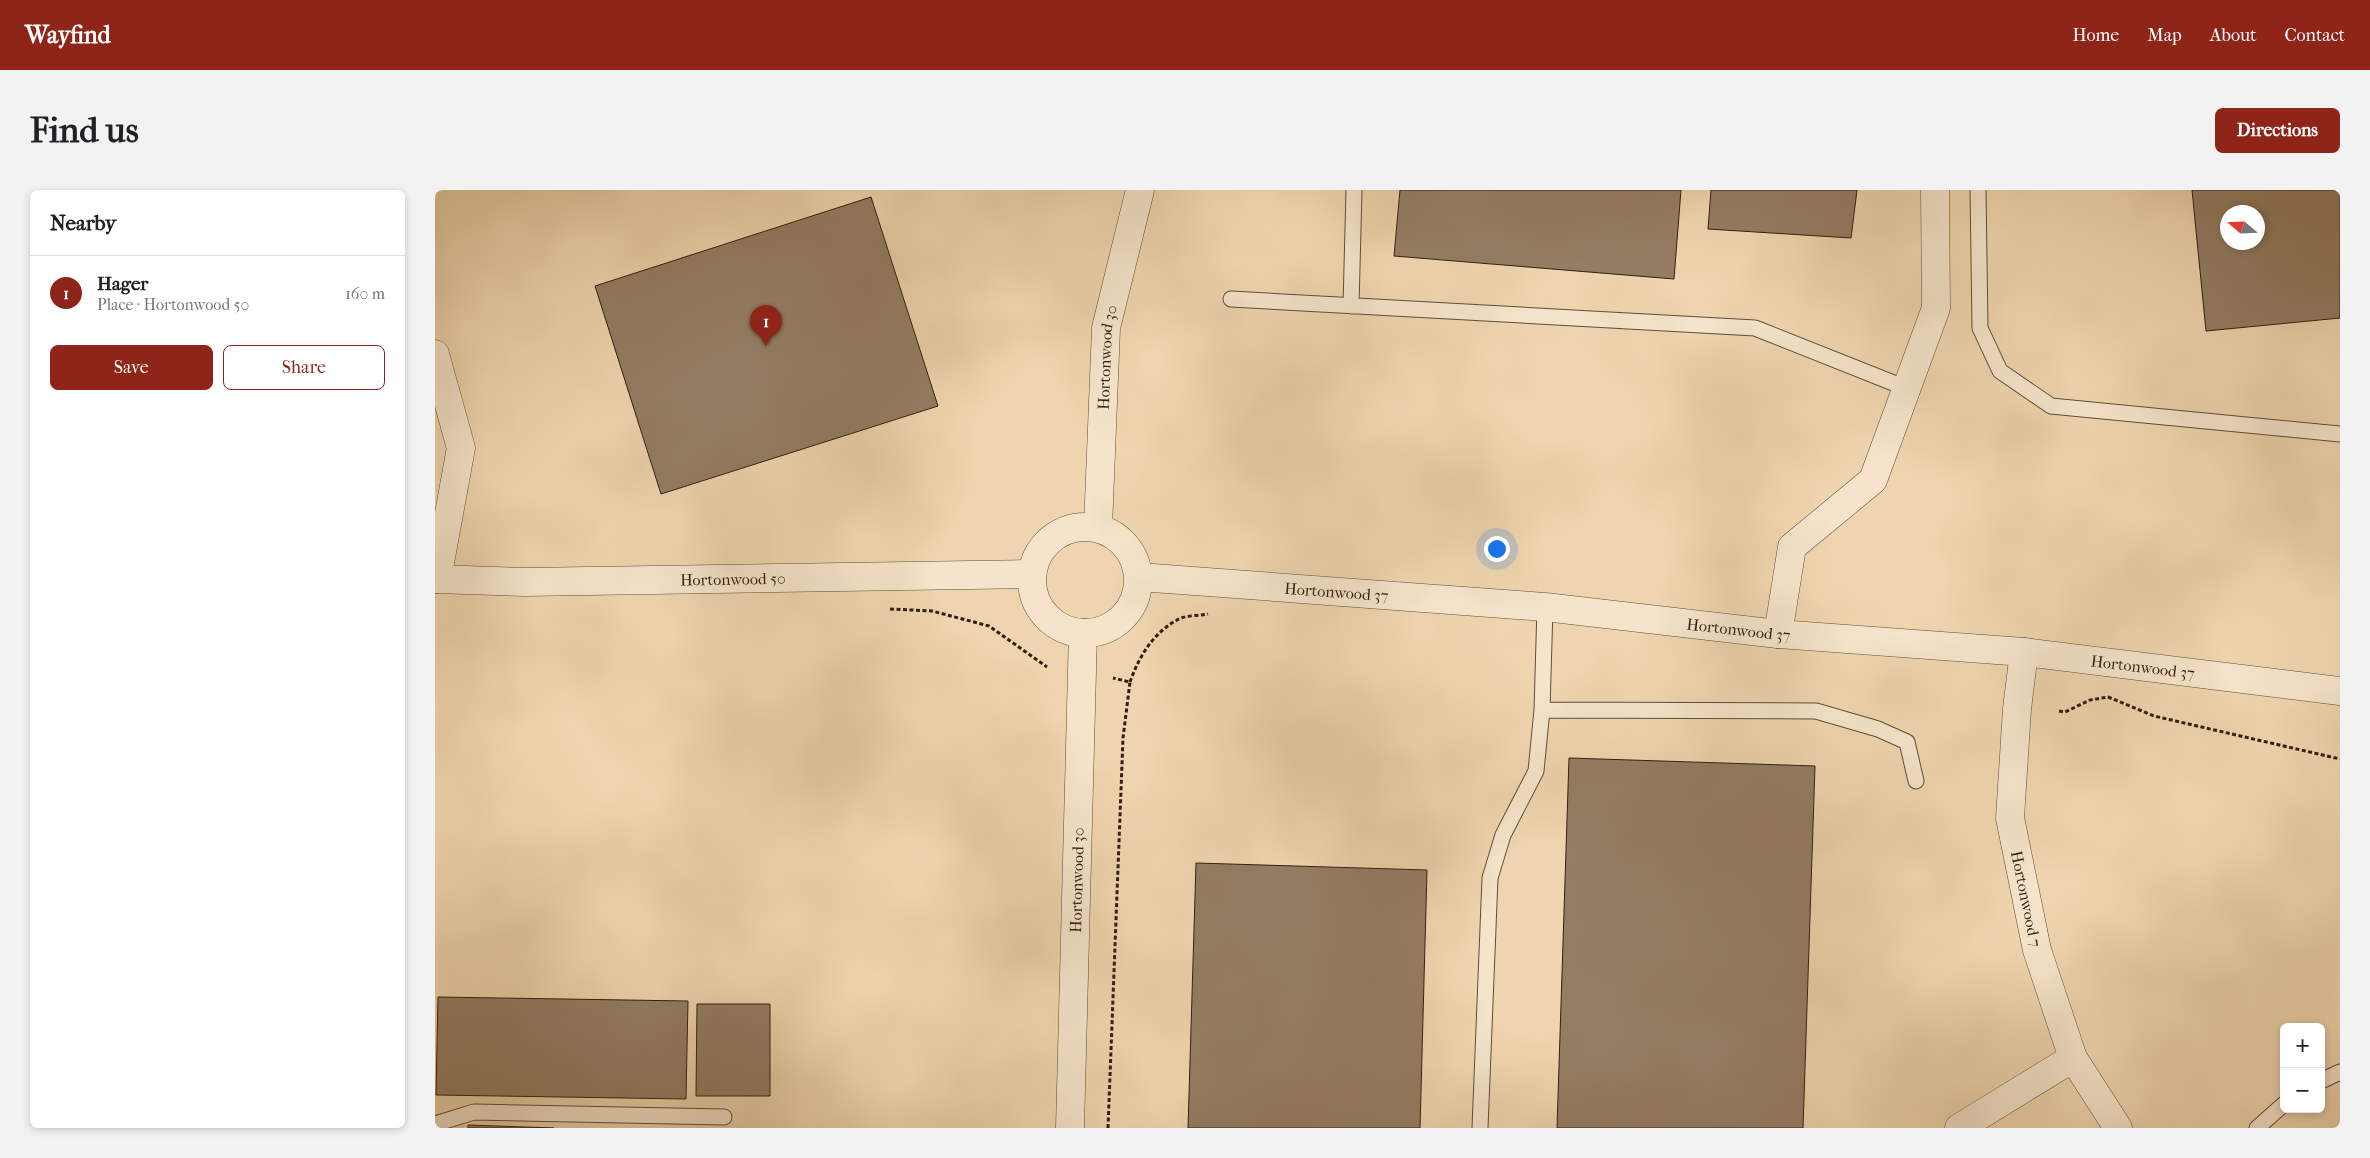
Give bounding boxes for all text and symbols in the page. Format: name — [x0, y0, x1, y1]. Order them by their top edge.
text: Wayfind — [25, 21, 111, 49]
text: Home — [2072, 25, 2119, 46]
text: Map — [2147, 25, 2182, 46]
text: About — [2210, 25, 2256, 46]
text: Contact — [2284, 25, 2345, 46]
button: Directions — [2215, 108, 2340, 153]
text: Find us — [30, 110, 139, 151]
north arrow — [2220, 205, 2265, 250]
text: Nearby — [50, 211, 116, 235]
text: Hager — [97, 273, 148, 295]
text: 1 — [63, 284, 69, 303]
text: 160 m — [345, 284, 385, 303]
text: Place · Hortonwood 50 — [97, 295, 249, 314]
street label: Hortonwood 30 — [1093, 303, 1121, 410]
pin: 1 — [750, 305, 782, 346]
button: Save — [50, 345, 213, 390]
button: Share — [223, 345, 385, 390]
your location — [1484, 536, 1510, 562]
street label: Hortonwood 50 — [680, 568, 786, 589]
street label: Hortonwood 37 — [1284, 578, 1389, 605]
street label: Hortonwood 37 — [1686, 614, 1791, 644]
street label: Hortonwood 37 — [2090, 651, 2196, 683]
street label: Hortonwood 30 — [1066, 827, 1087, 933]
street label: Hortonwood 7 — [2007, 849, 2046, 949]
map controls — [2280, 1023, 2325, 1113]
button: + — [2280, 1023, 2325, 1068]
button: − — [2280, 1068, 2325, 1113]

